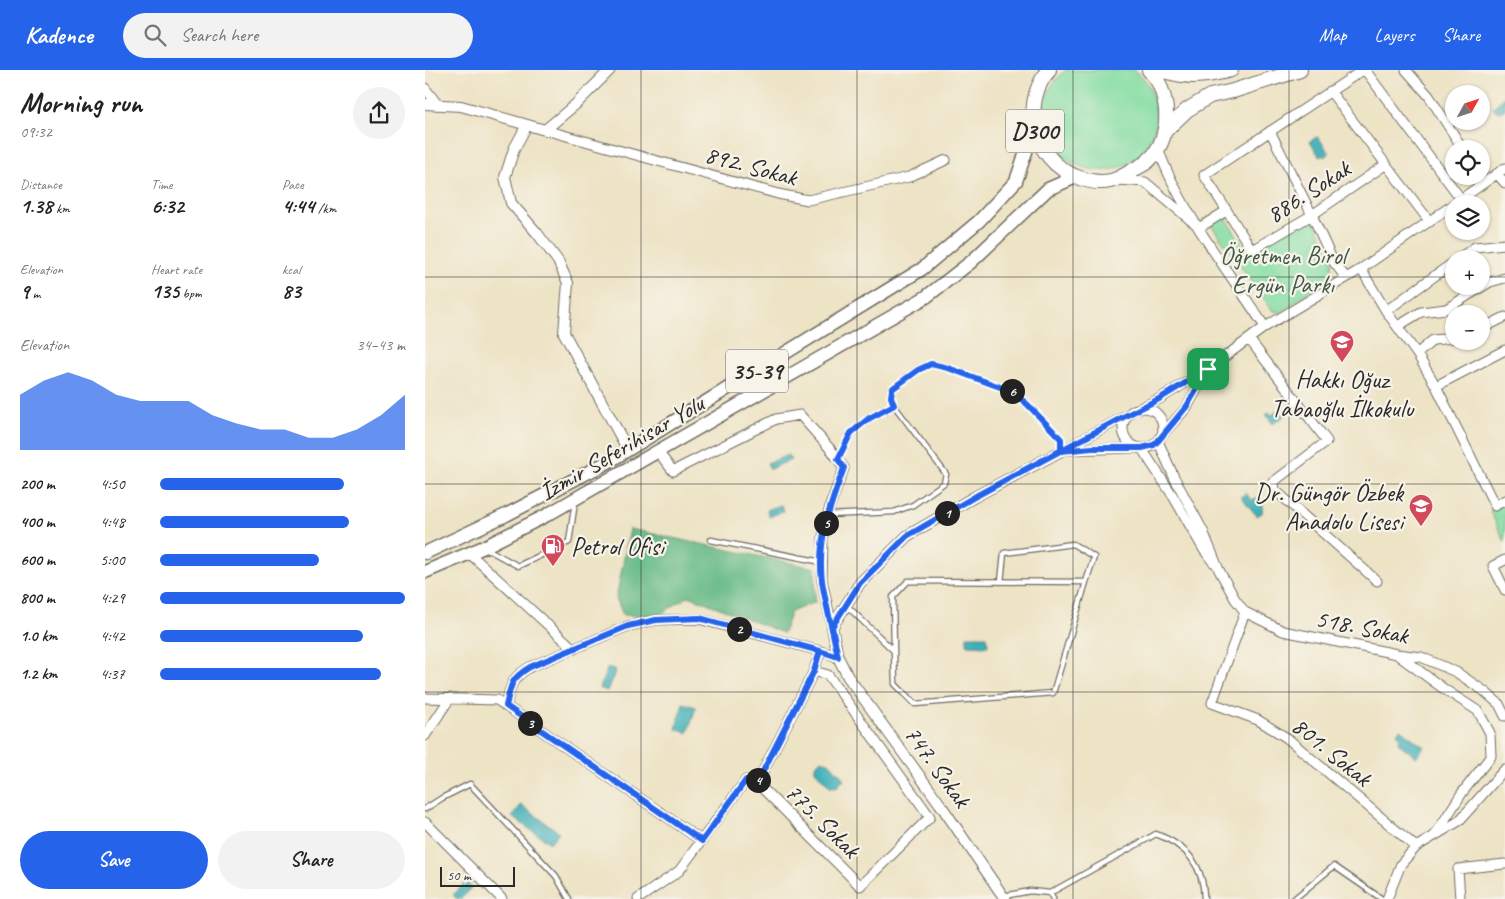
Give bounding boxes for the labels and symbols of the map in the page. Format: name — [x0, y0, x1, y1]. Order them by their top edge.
north arrow — [1445, 85, 1490, 130]
road number: D300 — [1006, 110, 1064, 152]
street label: 892. Sokak — [701, 138, 802, 194]
street label: 886. Sokak — [1261, 152, 1358, 231]
park label: Öğretmen Birol Ergün Parkı — [1220, 240, 1351, 301]
school or university icon: Hakkı Oğuz Tabaoğlu İlkokulu — [1329, 329, 1355, 363]
pin — [1187, 348, 1229, 390]
road number: 35-39 — [726, 350, 788, 392]
place label: Hakkı Oğuz Tabaoğlu İlkokulu — [1271, 364, 1415, 425]
pin: 6 — [999, 378, 1025, 404]
street label: İzmir Seferihisar Yolu — [533, 387, 711, 508]
place label: Dr. Güngör Özbek Anadolu Lisesi — [1254, 477, 1406, 538]
school or university icon: Dr. Güngör Özbek Anadolu Lisesi — [1408, 493, 1434, 527]
pin: 1 — [935, 500, 959, 526]
pin: 5 — [813, 510, 839, 536]
place label: Petrol Ofisi — [571, 531, 667, 563]
fuel station icon: Petrol Ofisi — [540, 533, 566, 567]
street label: 518. Sokak — [1313, 602, 1413, 652]
pin: 2 — [727, 616, 751, 642]
pin: 3 — [517, 710, 543, 736]
street label: 801. Sokak — [1285, 710, 1379, 795]
street label: 747. Sokak — [897, 719, 979, 815]
pin: 4 — [745, 768, 771, 792]
street label: 775. Sokak — [778, 776, 868, 866]
scale bar — [440, 864, 515, 887]

